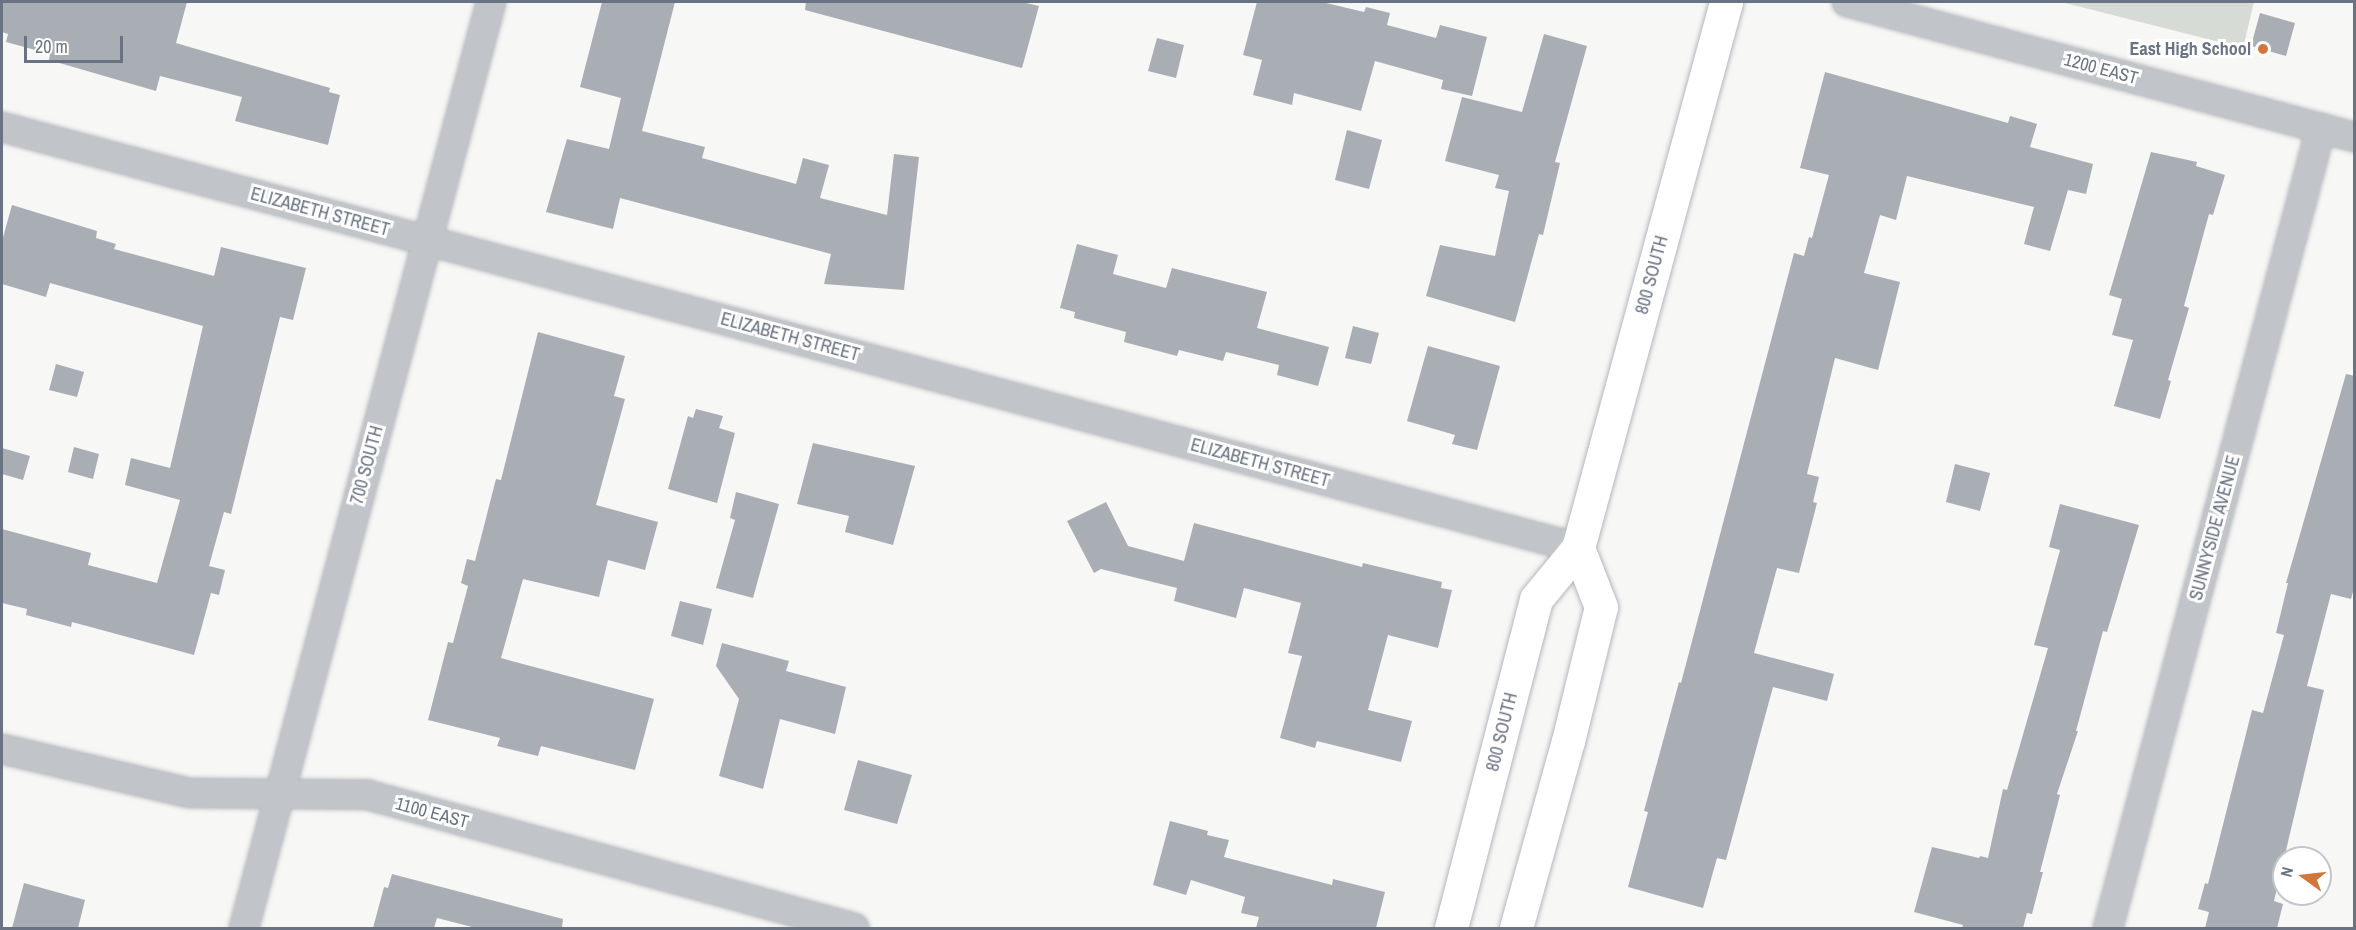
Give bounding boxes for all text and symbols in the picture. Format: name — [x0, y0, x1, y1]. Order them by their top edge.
scale bar — [27, 24, 126, 62]
text: 20 m — [35, 34, 68, 59]
place label: East High School — [2130, 38, 2251, 60]
marker: East High School — [2256, 42, 2270, 56]
street label: 1200 EAST — [2062, 49, 2140, 89]
street label: ELIZABETH STREET — [248, 183, 392, 241]
street label: 800 SOUTH — [1631, 233, 1673, 317]
street label: ELIZABETH STREET — [718, 308, 862, 366]
street label: 700 SOUTH — [346, 423, 388, 507]
street label: ELIZABETH STREET — [1188, 434, 1332, 492]
street label: SUNNYSIDE AVENUE — [2185, 453, 2245, 603]
street label: 800 SOUTH — [1482, 690, 1522, 774]
street label: 1100 EAST — [393, 793, 471, 833]
north arrow — [2272, 846, 2332, 906]
text: N — [2275, 864, 2298, 879]

